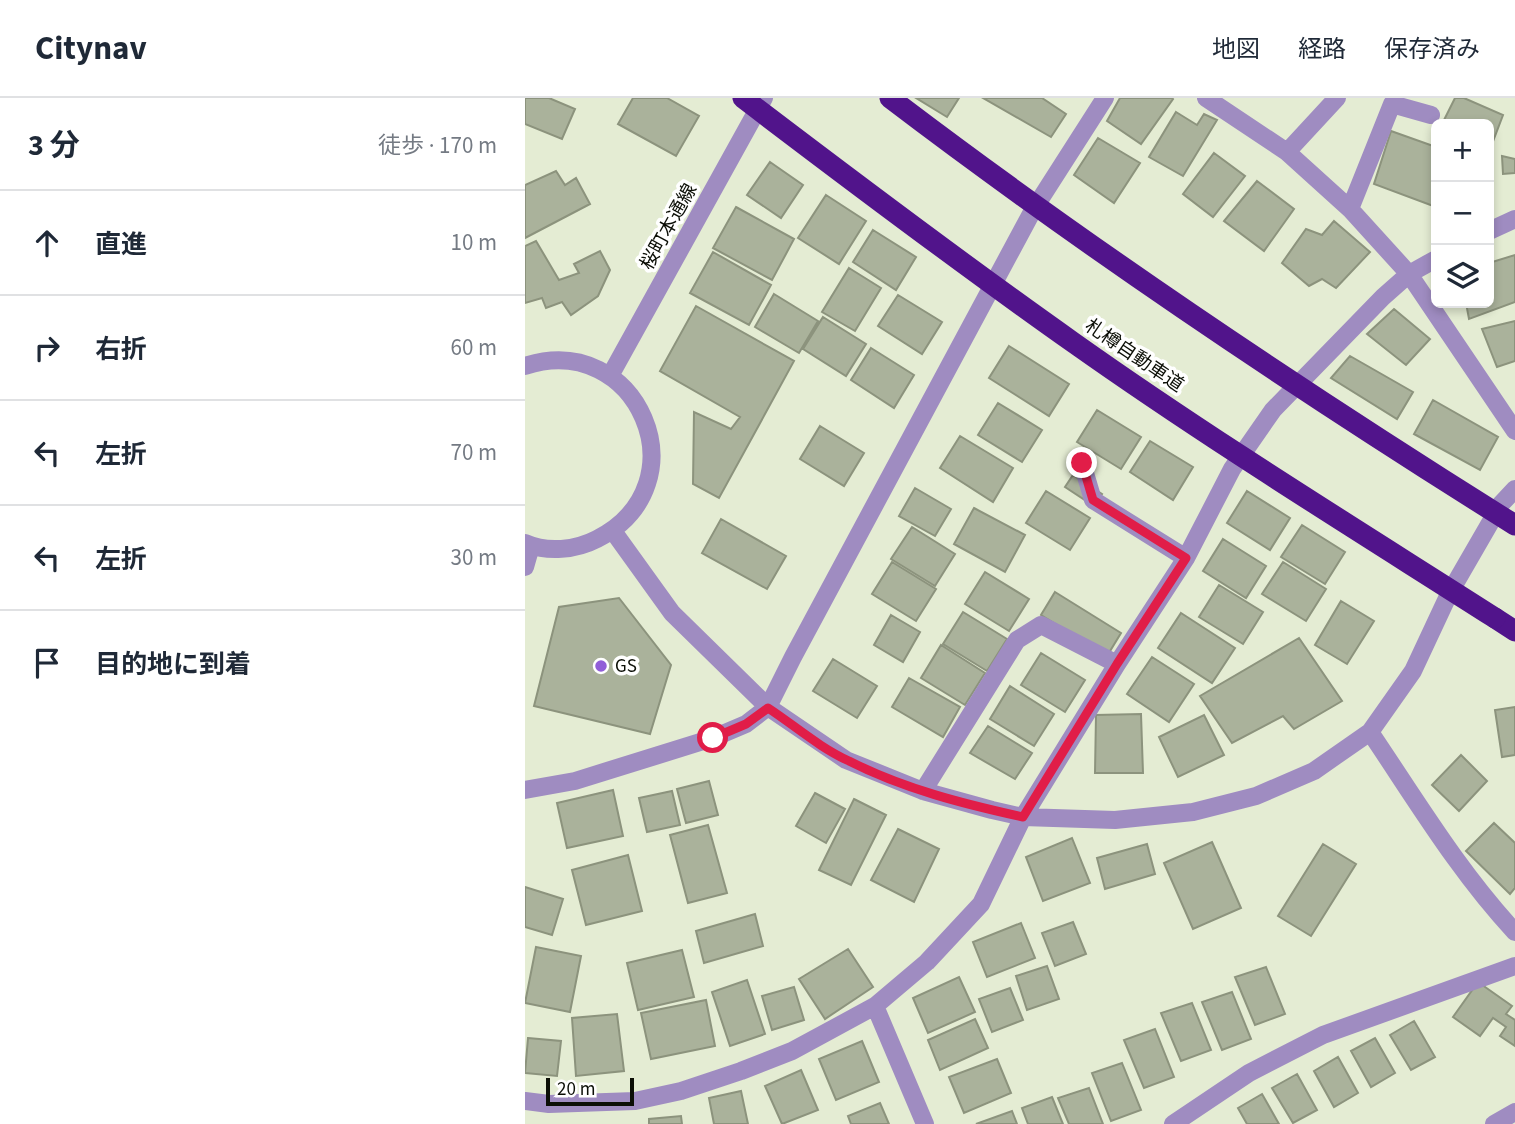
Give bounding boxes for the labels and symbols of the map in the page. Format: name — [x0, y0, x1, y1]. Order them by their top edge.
street label: 桜町本通線 — [634, 179, 704, 275]
street label: 札樽自動車道 — [1079, 313, 1189, 399]
route end — [1066, 447, 1097, 478]
place label: GS — [615, 653, 637, 680]
marker: GS — [593, 658, 609, 674]
route start — [697, 722, 728, 753]
scale bar — [546, 1075, 633, 1107]

